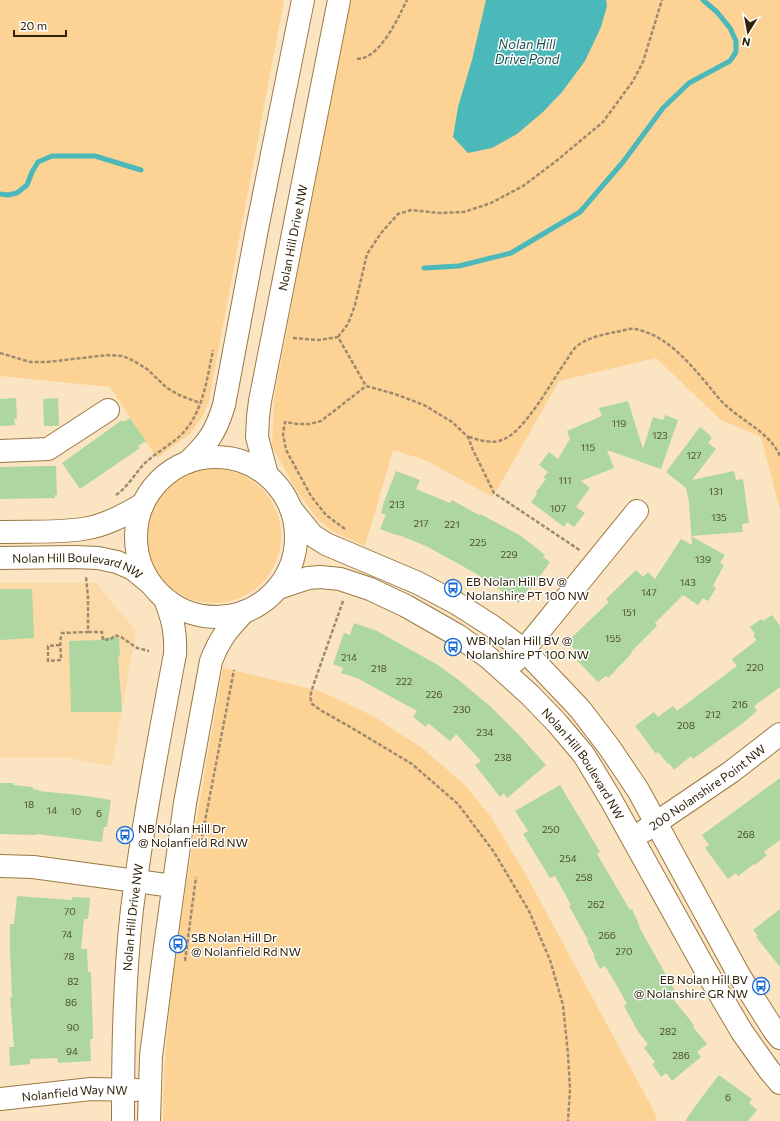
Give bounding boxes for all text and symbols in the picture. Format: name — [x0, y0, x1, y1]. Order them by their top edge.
scale bar — [14, 12, 66, 38]
north arrow — [728, 12, 768, 52]
text: 20 m — [20, 18, 47, 32]
text: N — [741, 35, 751, 49]
water label: Nolan Hill Drive Pond — [495, 36, 560, 67]
street label: Nolan Hill Drive NW — [275, 183, 309, 292]
house number: 119 — [612, 417, 626, 429]
house number: 123 — [652, 429, 668, 441]
house number: 115 — [581, 441, 595, 453]
house number: 127 — [686, 449, 702, 461]
house number: 111 — [559, 474, 571, 486]
house number: 131 — [709, 485, 723, 497]
house number: 213 — [389, 498, 405, 510]
house number: 107 — [550, 502, 566, 514]
house number: 135 — [711, 511, 727, 523]
house number: 217 — [413, 517, 429, 529]
house number: 221 — [444, 518, 460, 530]
house number: 225 — [470, 536, 487, 548]
house number: 229 — [500, 548, 518, 560]
street label: Nolan Hill Boulevard NW — [12, 550, 146, 581]
house number: 139 — [695, 553, 711, 565]
place label: EB Nolan Hill BV @ Nolanshire PT 100 NW — [466, 574, 589, 602]
house number: 143 — [680, 576, 696, 588]
bus stop icon: EB Nolan Hill BV @ Nolanshire PT 100 NW — [443, 578, 463, 598]
house number: 147 — [641, 586, 657, 598]
house number: 151 — [622, 606, 636, 618]
house number: 155 — [605, 632, 621, 644]
place label: WB Nolan Hill BV @ Nolanshire PT 100 NW — [466, 633, 589, 661]
bus stop icon: WB Nolan Hill BV @ Nolanshire PT 100 NW — [443, 637, 463, 657]
house number: 214 — [341, 651, 357, 663]
house number: 220 — [746, 661, 764, 673]
house number: 218 — [371, 662, 387, 674]
house number: 222 — [396, 675, 413, 687]
house number: 226 — [425, 688, 443, 700]
house number: 216 — [732, 698, 748, 710]
house number: 230 — [453, 703, 471, 715]
street label: Nolan Hill Boulevard NW — [539, 705, 627, 822]
house number: 212 — [705, 708, 721, 720]
house number: 208 — [677, 719, 695, 731]
house number: 234 — [476, 726, 494, 738]
street label: 200 Nolanshire Point NW — [646, 741, 768, 833]
house number: 238 — [494, 751, 512, 763]
house number: 18 — [24, 798, 34, 810]
house number: 14 — [47, 804, 57, 816]
house number: 10 — [71, 805, 81, 817]
house number: 6 — [96, 807, 102, 819]
place label: NB Nolan Hill Dr @ Nolanfield Rd NW — [138, 821, 248, 849]
house number: 250 — [542, 823, 560, 835]
bus stop icon: NB Nolan Hill Dr @ Nolanfield Rd NW — [115, 825, 135, 845]
house number: 268 — [737, 828, 755, 840]
house number: 254 — [559, 852, 577, 864]
street label: Nolan Hill Drive NW — [120, 863, 145, 972]
house number: 258 — [575, 871, 593, 883]
house number: 262 — [587, 898, 605, 910]
house number: 70 — [64, 905, 76, 917]
house number: 74 — [62, 928, 72, 940]
house number: 266 — [598, 929, 616, 941]
place label: SB Nolan Hill Dr @ Nolanfield Rd NW — [191, 930, 301, 958]
bus stop icon: SB Nolan Hill Dr @ Nolanfield Rd NW — [168, 934, 188, 954]
house number: 270 — [615, 945, 633, 957]
house number: 78 — [63, 950, 75, 962]
place label: EB Nolan Hill BV @ Nolanshire GR NW — [634, 972, 748, 1000]
house number: 82 — [67, 975, 79, 987]
bus stop icon: EB Nolan Hill BV @ Nolanshire GR NW — [751, 976, 771, 996]
house number: 86 — [65, 996, 77, 1008]
house number: 90 — [67, 1021, 79, 1033]
house number: 282 — [659, 1025, 677, 1037]
house number: 94 — [66, 1045, 78, 1057]
house number: 286 — [672, 1049, 690, 1061]
street label: Nolanfield Way NW — [21, 1082, 128, 1104]
house number: 6 — [725, 1091, 731, 1103]

